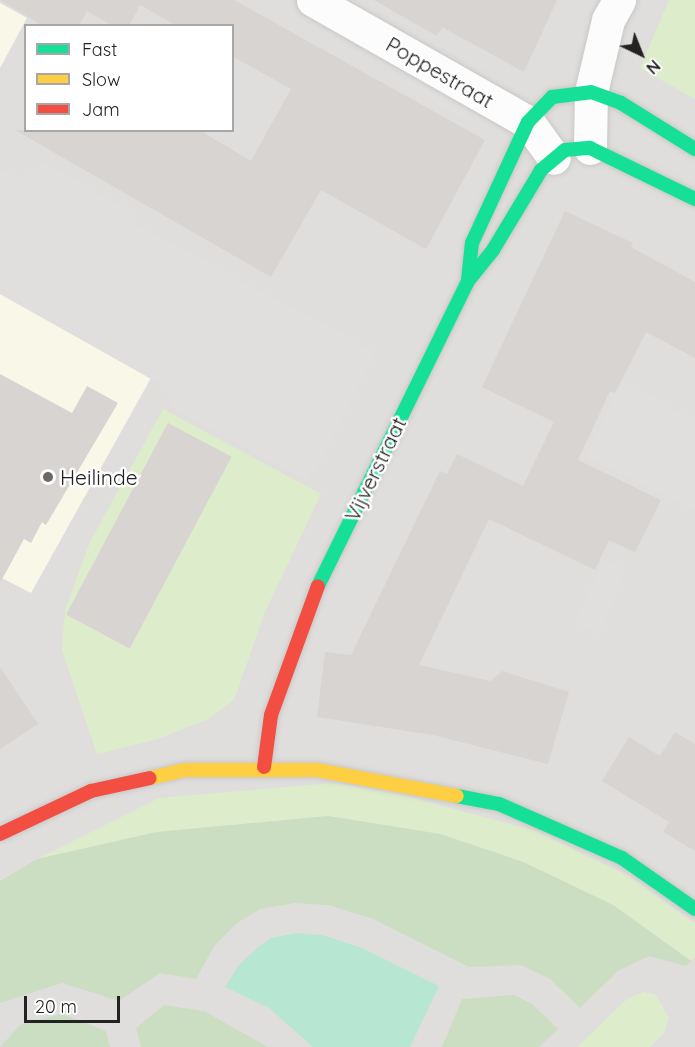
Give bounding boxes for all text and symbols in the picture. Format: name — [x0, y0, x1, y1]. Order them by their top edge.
legend — [24, 24, 234, 132]
north arrow — [611, 24, 671, 84]
street label: Poppestraat — [382, 31, 498, 113]
text: Fast — [82, 38, 117, 61]
text: N — [642, 56, 664, 78]
text: Slow — [82, 68, 120, 91]
text: Jam — [82, 98, 120, 121]
street label: Vijverstraat — [339, 413, 411, 525]
place label: Heilinde — [60, 464, 138, 490]
marker: Heilinde — [41, 470, 55, 484]
scale bar — [27, 984, 123, 1022]
text: 20 m — [35, 995, 77, 1018]

